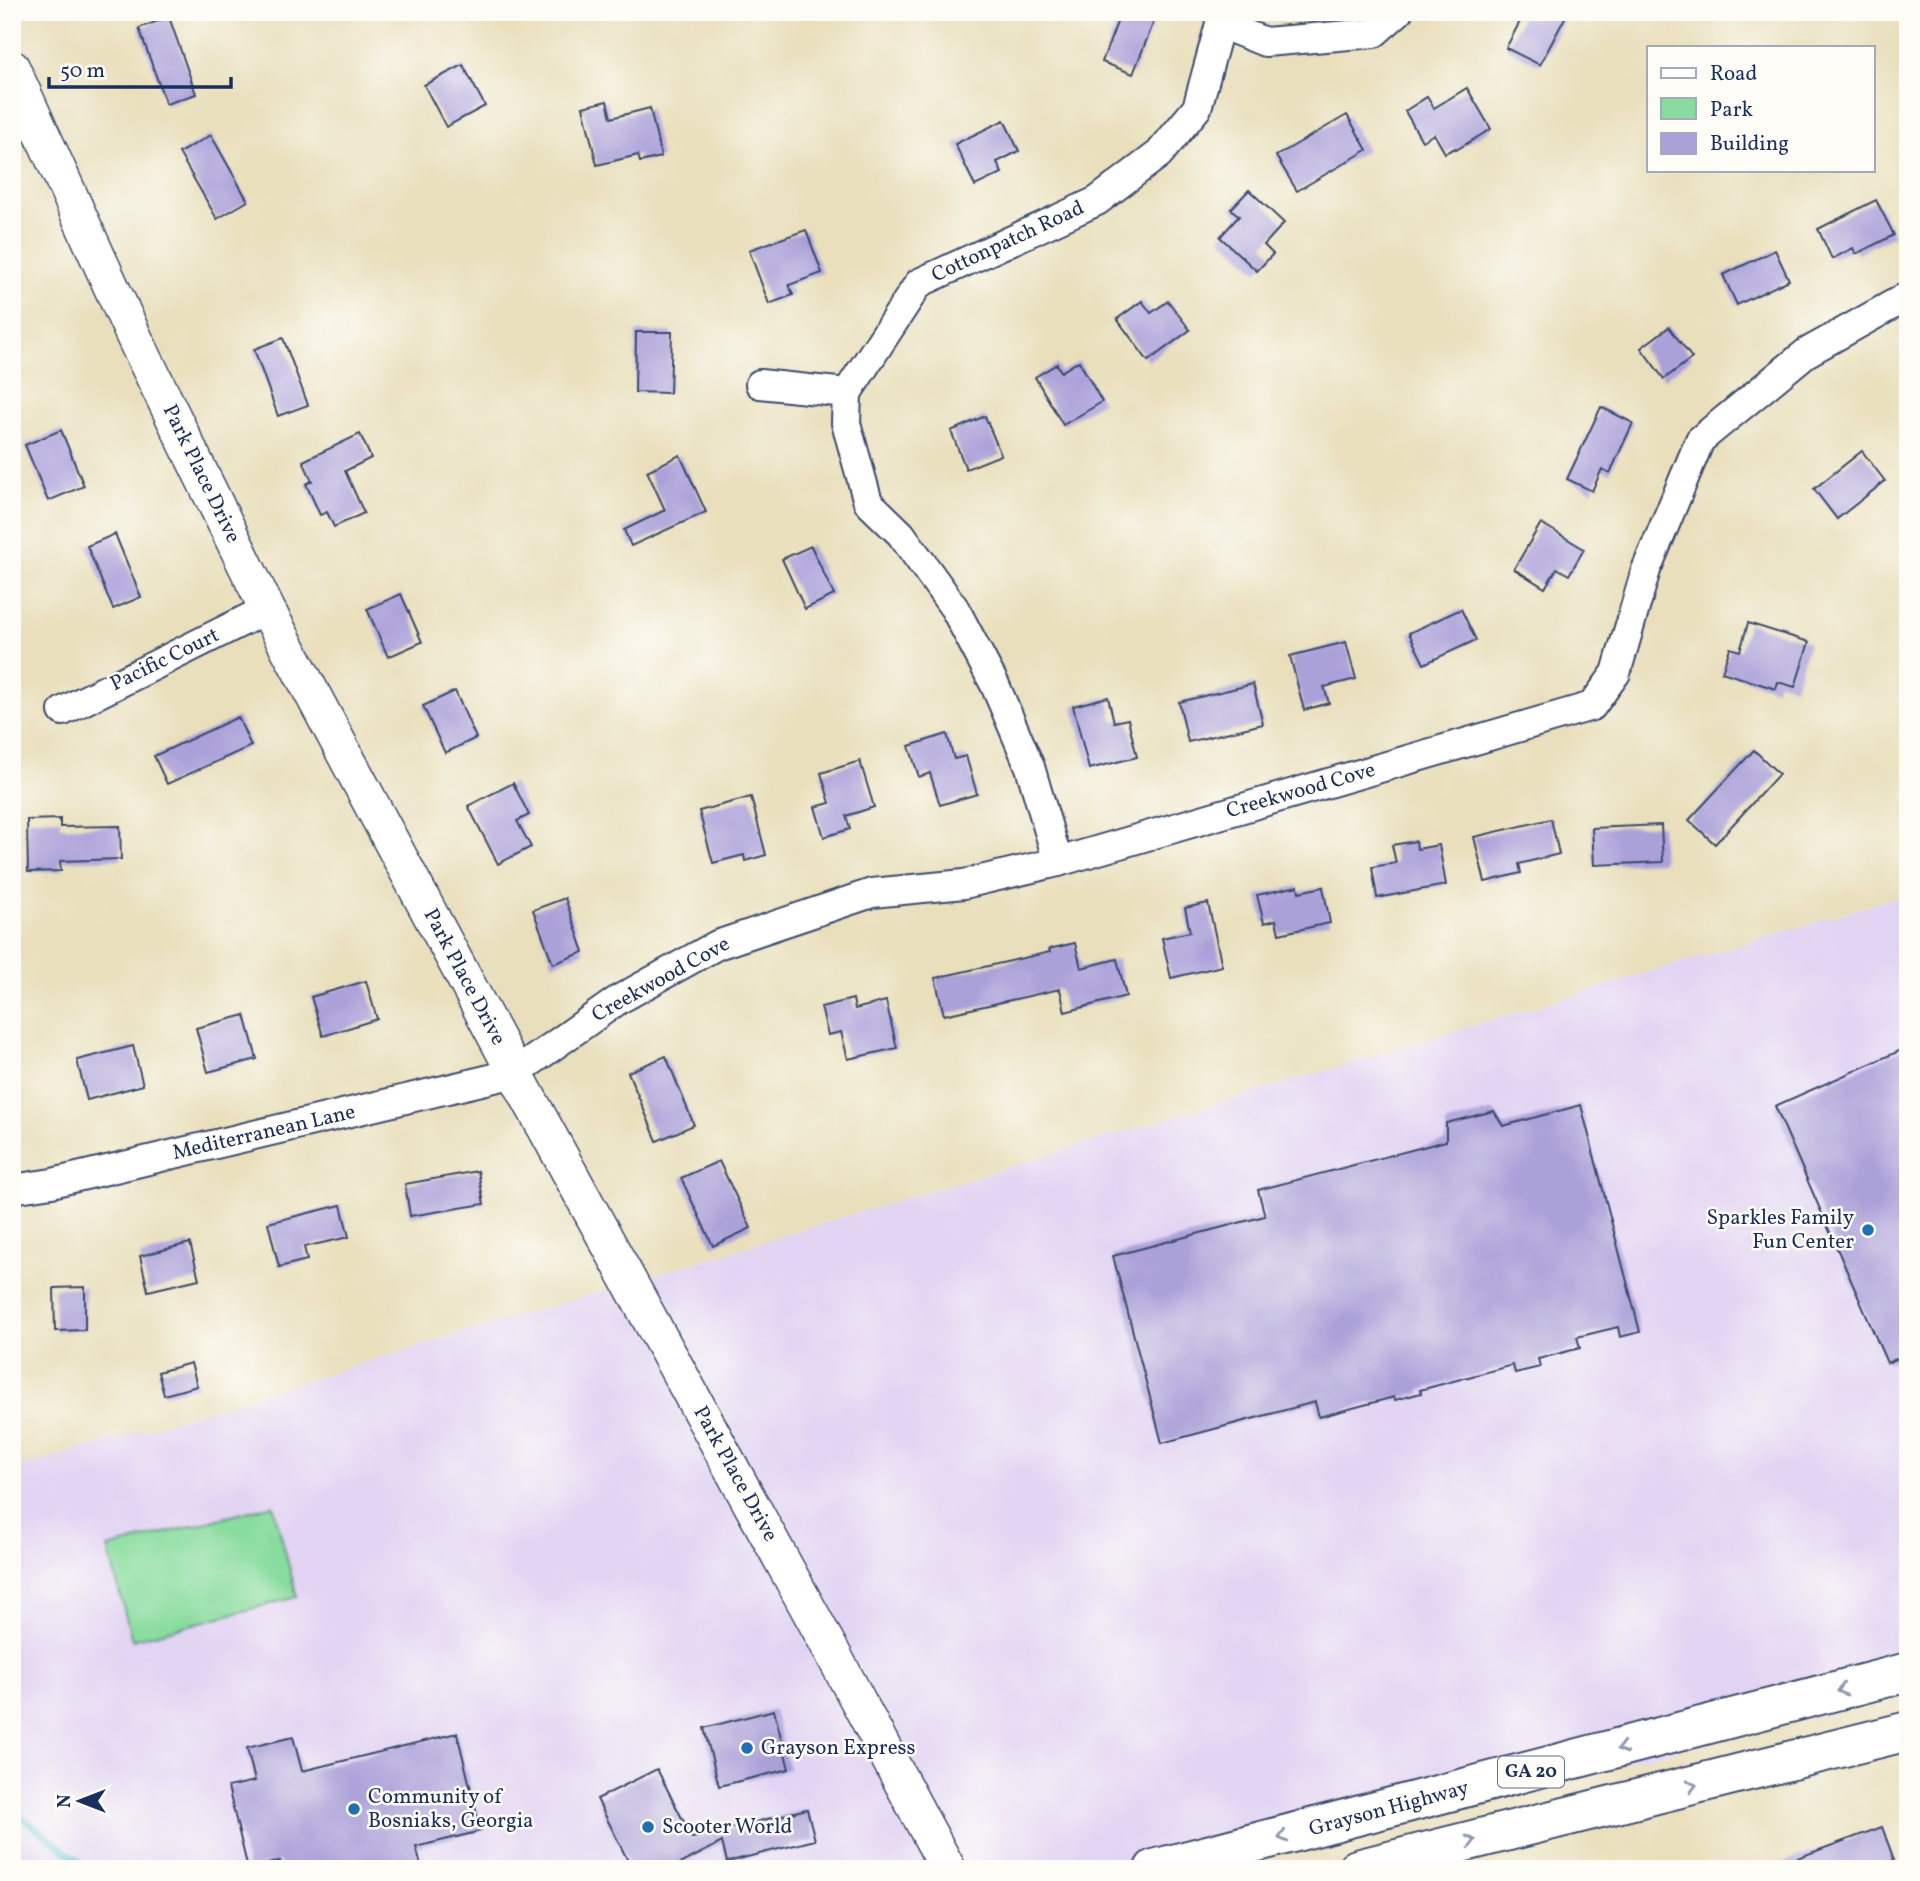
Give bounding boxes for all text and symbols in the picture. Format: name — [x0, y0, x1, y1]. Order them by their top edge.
scale bar — [49, 46, 231, 90]
legend — [1647, 46, 1874, 172]
text: 50 m — [60, 57, 105, 86]
text: Road — [1710, 60, 1757, 89]
text: Park — [1710, 96, 1753, 125]
text: Building — [1710, 130, 1789, 159]
street label: Cottonpatch Road — [927, 194, 1089, 290]
street label: Park Place Drive — [155, 400, 247, 548]
street label: Pacific Court — [106, 621, 224, 699]
street label: Creekwood Cove — [1223, 756, 1379, 826]
street label: Park Place Drive — [416, 904, 512, 1050]
street label: Creekwood Cove — [587, 930, 735, 1030]
street label: Mediterranean Lane — [170, 1098, 358, 1168]
place label: Sparkles Family Fun Center — [1707, 1204, 1855, 1257]
marker: Sparkles Family Fun Center — [1860, 1222, 1876, 1238]
street label: Park Place Drive — [686, 1401, 784, 1547]
one-way arrow — [1836, 1681, 1848, 1696]
place label: Grayson Express — [761, 1734, 916, 1763]
marker: Grayson Express — [739, 1740, 755, 1756]
one-way arrow — [1616, 1740, 1628, 1754]
road number: GA 20 — [1498, 1756, 1564, 1788]
north arrow — [46, 1766, 116, 1836]
street label: Grayson Highway — [1306, 1774, 1473, 1844]
one-way arrow — [1686, 1780, 1698, 1794]
place label: Community of Bosniaks, Georgia — [368, 1783, 533, 1836]
text: N — [52, 1794, 78, 1808]
marker: Community of Bosniaks, Georgia — [346, 1801, 362, 1817]
place label: Scooter World — [662, 1813, 792, 1842]
marker: Scooter World — [640, 1819, 656, 1835]
one-way arrow — [1278, 1829, 1290, 1843]
one-way arrow — [1465, 1835, 1477, 1849]

